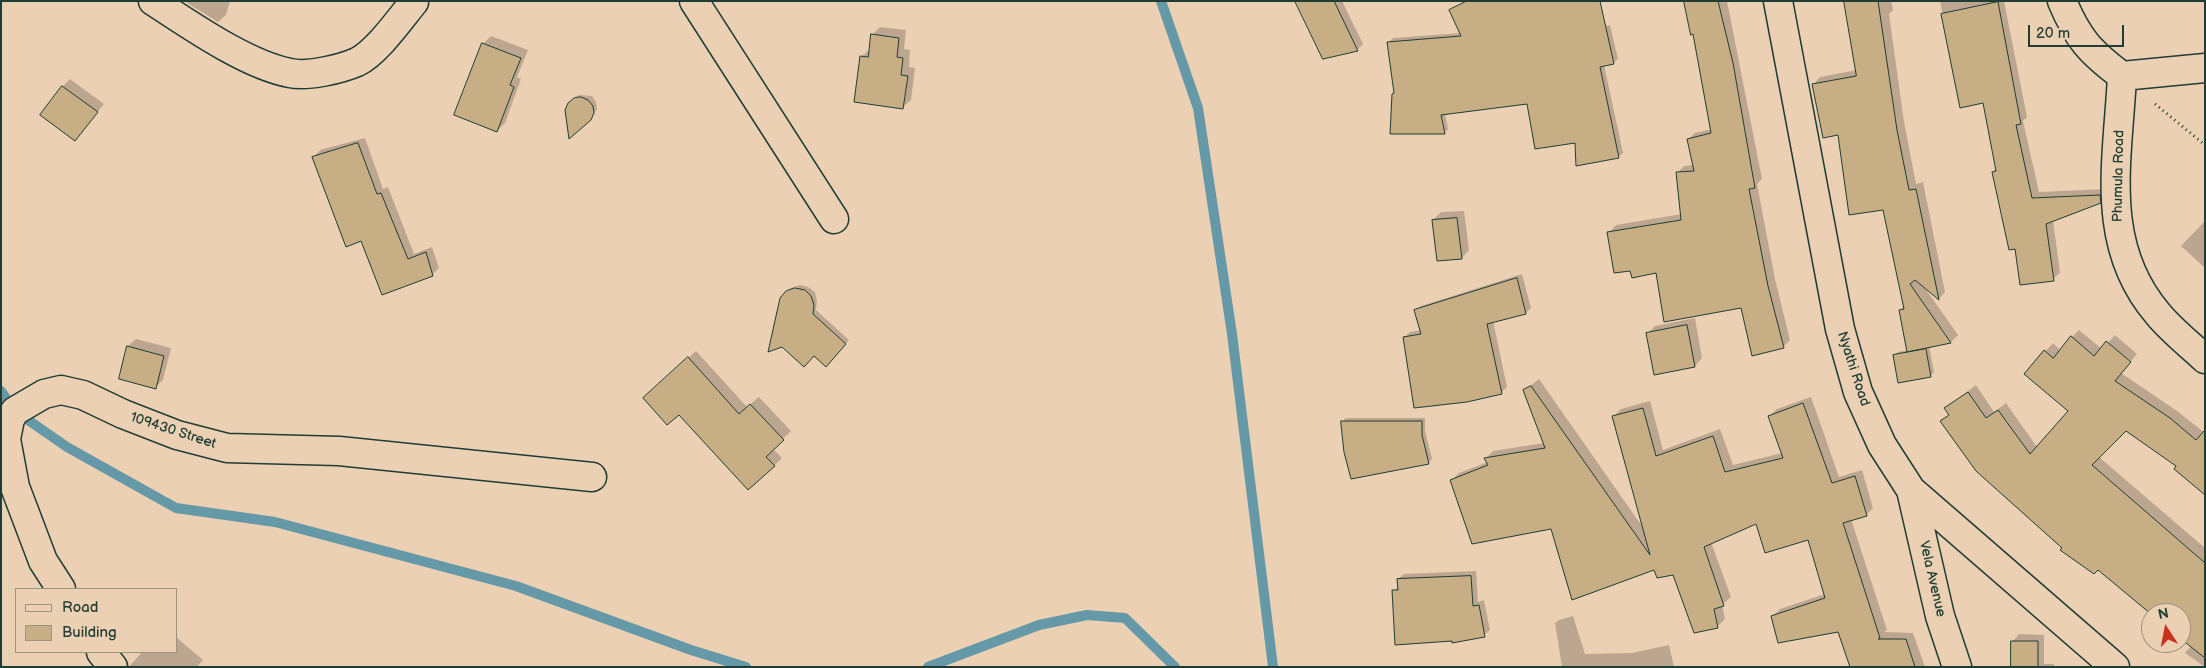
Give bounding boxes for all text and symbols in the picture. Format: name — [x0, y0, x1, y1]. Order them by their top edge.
scale bar — [2031, 15, 2127, 47]
text: 20 m — [2036, 24, 2070, 43]
street label: Phumula Road — [2110, 130, 2128, 222]
street label: Nyathi Road — [1833, 330, 1873, 408]
street label: 109430 Street — [128, 409, 218, 453]
street label: Vela Avenue — [1915, 539, 1949, 619]
legend — [15, 588, 178, 653]
text: Road — [62, 598, 98, 617]
north arrow — [2141, 603, 2191, 653]
text: N — [2156, 604, 2170, 623]
text: Building — [62, 623, 117, 642]

